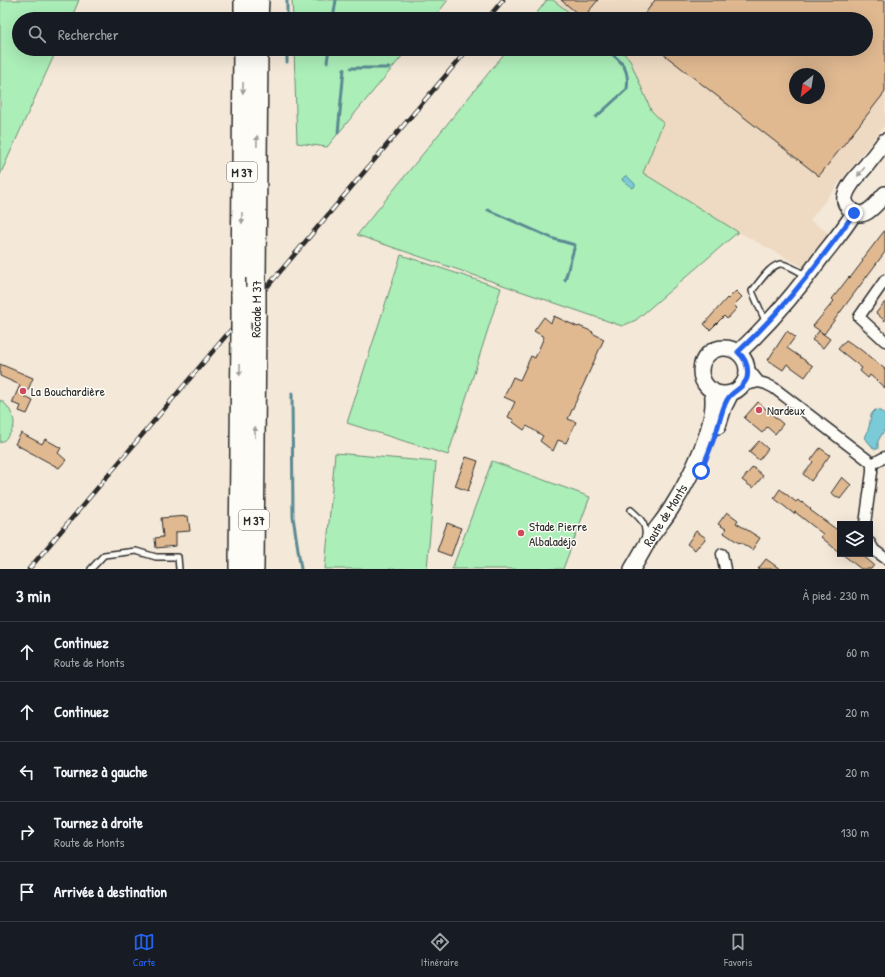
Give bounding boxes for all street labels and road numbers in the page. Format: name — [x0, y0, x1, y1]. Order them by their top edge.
road number: M 37 — [227, 162, 257, 182]
street label: Rocade M 37 — [246, 280, 266, 338]
street label: Route de Monts — [639, 480, 691, 550]
road number: M 37 — [239, 510, 269, 530]

